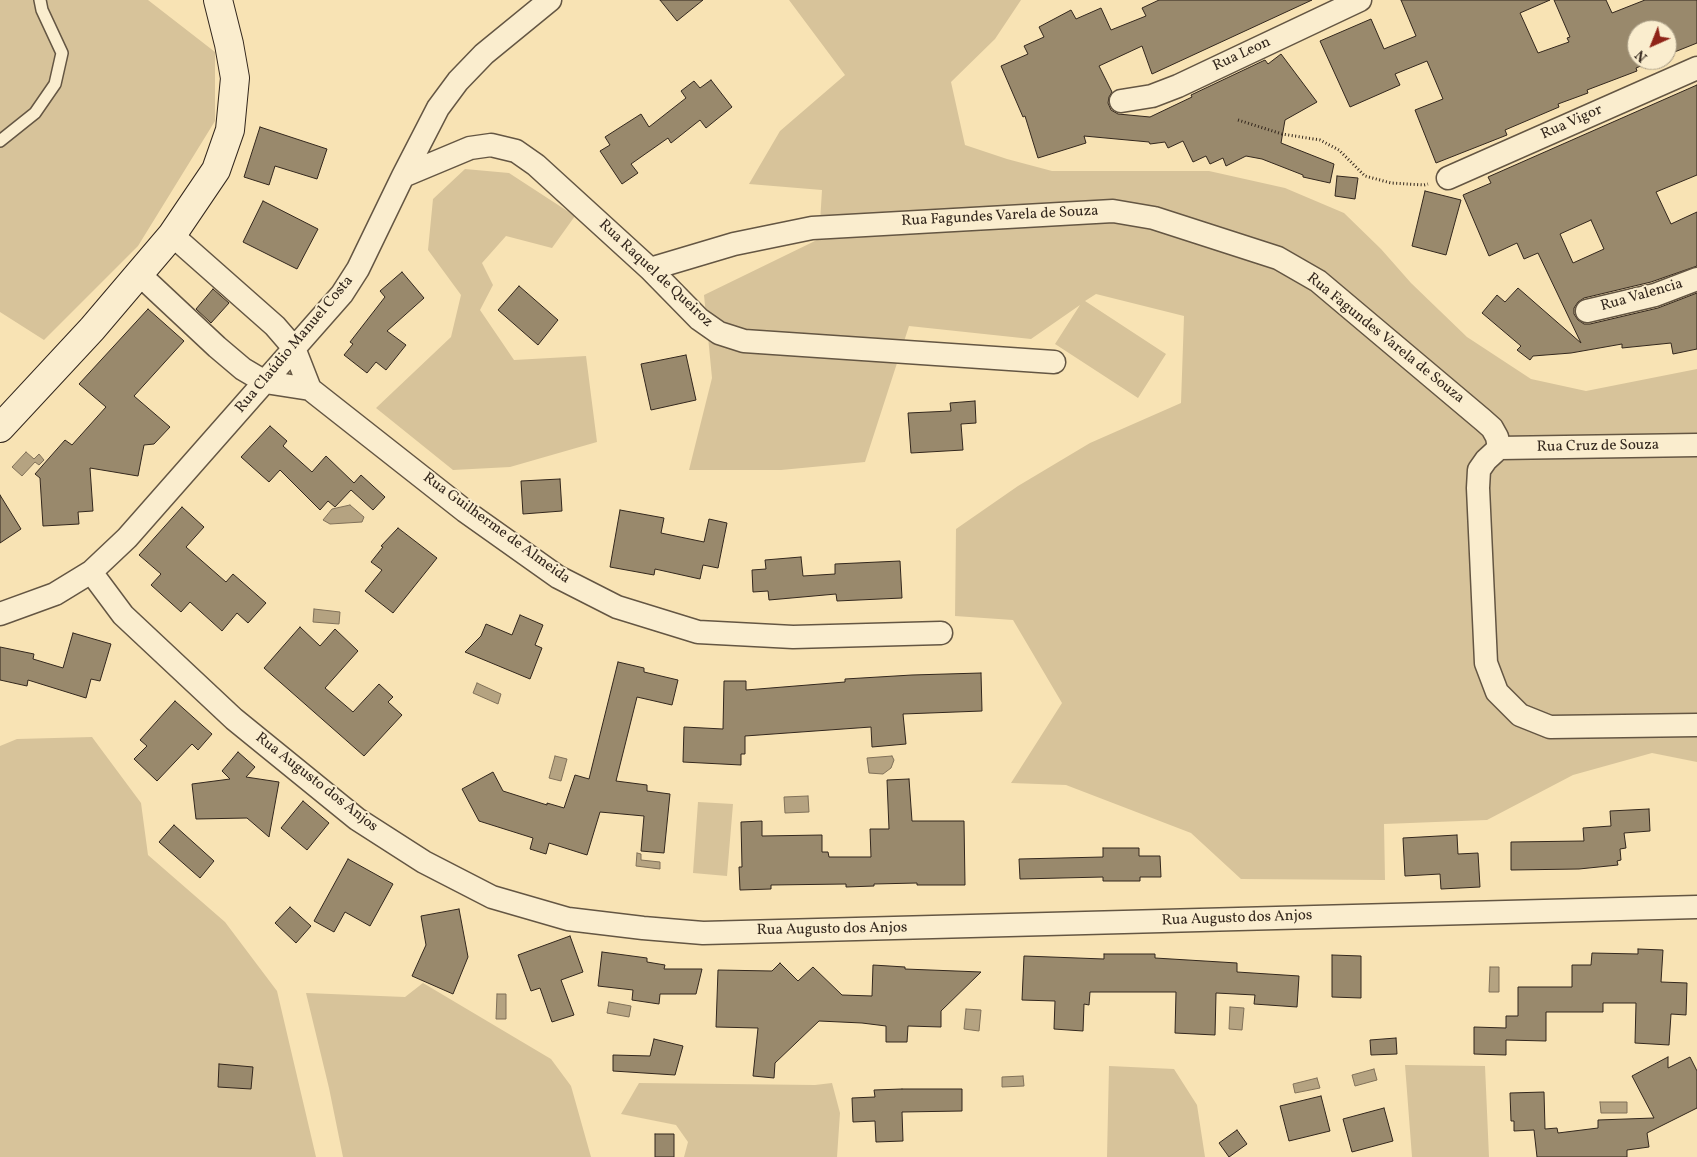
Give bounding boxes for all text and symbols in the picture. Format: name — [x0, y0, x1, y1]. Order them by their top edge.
north arrow — [1627, 20, 1677, 70]
street label: Rua Leon — [1210, 34, 1274, 76]
text: N — [1632, 45, 1652, 66]
street label: Rua Vigor — [1539, 102, 1605, 144]
street label: Rua Fagundes Varela de Souza — [901, 203, 1099, 231]
street label: Rua Raquel de Queiroz — [594, 216, 716, 332]
street label: Rua Fagundes Varela de Souza — [1303, 270, 1467, 408]
street label: Rua Claúdio Manuel Costa — [232, 273, 358, 417]
street label: Rua Valencia — [1599, 276, 1685, 316]
street label: Rua Cruz de Souza — [1537, 437, 1659, 457]
street label: Rua Guilherme de Almeida — [419, 469, 573, 589]
street label: Rua Augusto dos Anjos — [251, 730, 381, 836]
street label: Rua Augusto dos Anjos — [1161, 907, 1313, 931]
street label: Rua Augusto dos Anjos — [757, 920, 907, 940]

